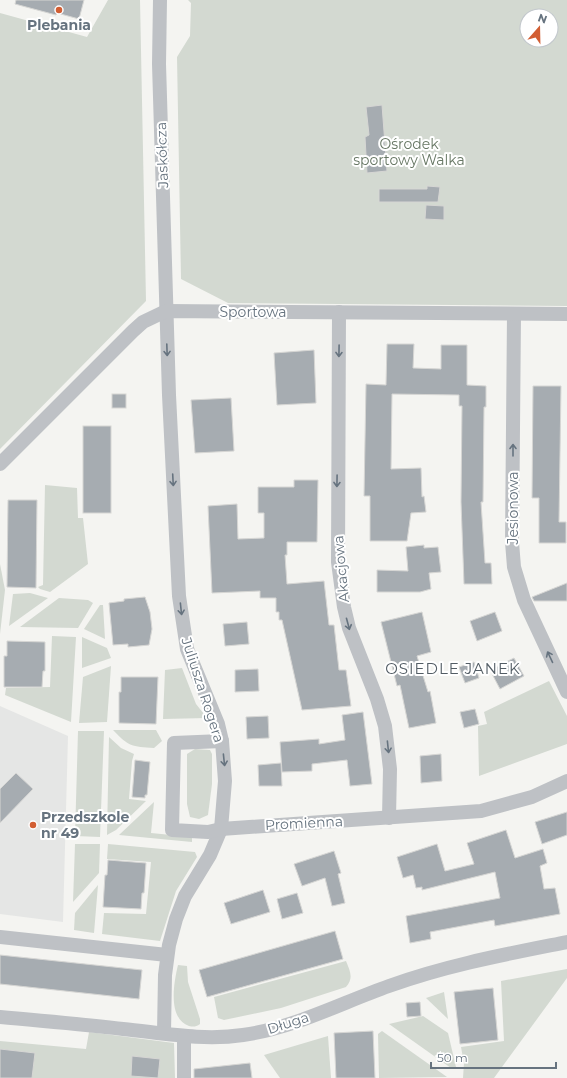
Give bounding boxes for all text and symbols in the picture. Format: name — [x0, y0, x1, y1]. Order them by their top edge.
marker: Plebania — [54, 5, 64, 15]
north arrow — [519, 8, 559, 48]
text: N — [536, 11, 549, 27]
place label: Plebania — [27, 16, 91, 34]
street label: Jaskółcza — [152, 122, 172, 189]
park label: Ośrodek sportowy Walka — [353, 135, 465, 169]
street label: Sportowa — [220, 303, 286, 321]
one-way arrow — [163, 343, 171, 356]
one-way arrow — [335, 344, 343, 357]
one-way arrow — [509, 444, 517, 457]
street label: Jesionowa — [504, 471, 522, 546]
one-way arrow — [170, 473, 177, 486]
one-way arrow — [333, 474, 341, 487]
street label: Akacjowa — [329, 535, 353, 603]
one-way arrow — [177, 602, 184, 615]
one-way arrow — [345, 617, 353, 630]
street label: Juliusza Rogera — [177, 634, 228, 745]
one-way arrow — [546, 651, 553, 663]
district label: OSIEDLE JANEK — [385, 659, 521, 678]
one-way arrow — [385, 740, 392, 753]
one-way arrow — [221, 753, 228, 766]
place label: Przedszkole nr 49 — [41, 808, 129, 842]
street label: Promienna — [264, 812, 344, 834]
marker: Przedszkole nr 49 — [28, 820, 38, 830]
street label: Długa — [265, 1008, 311, 1038]
scale bar — [431, 1044, 556, 1070]
text: 50 m — [437, 1050, 468, 1065]

